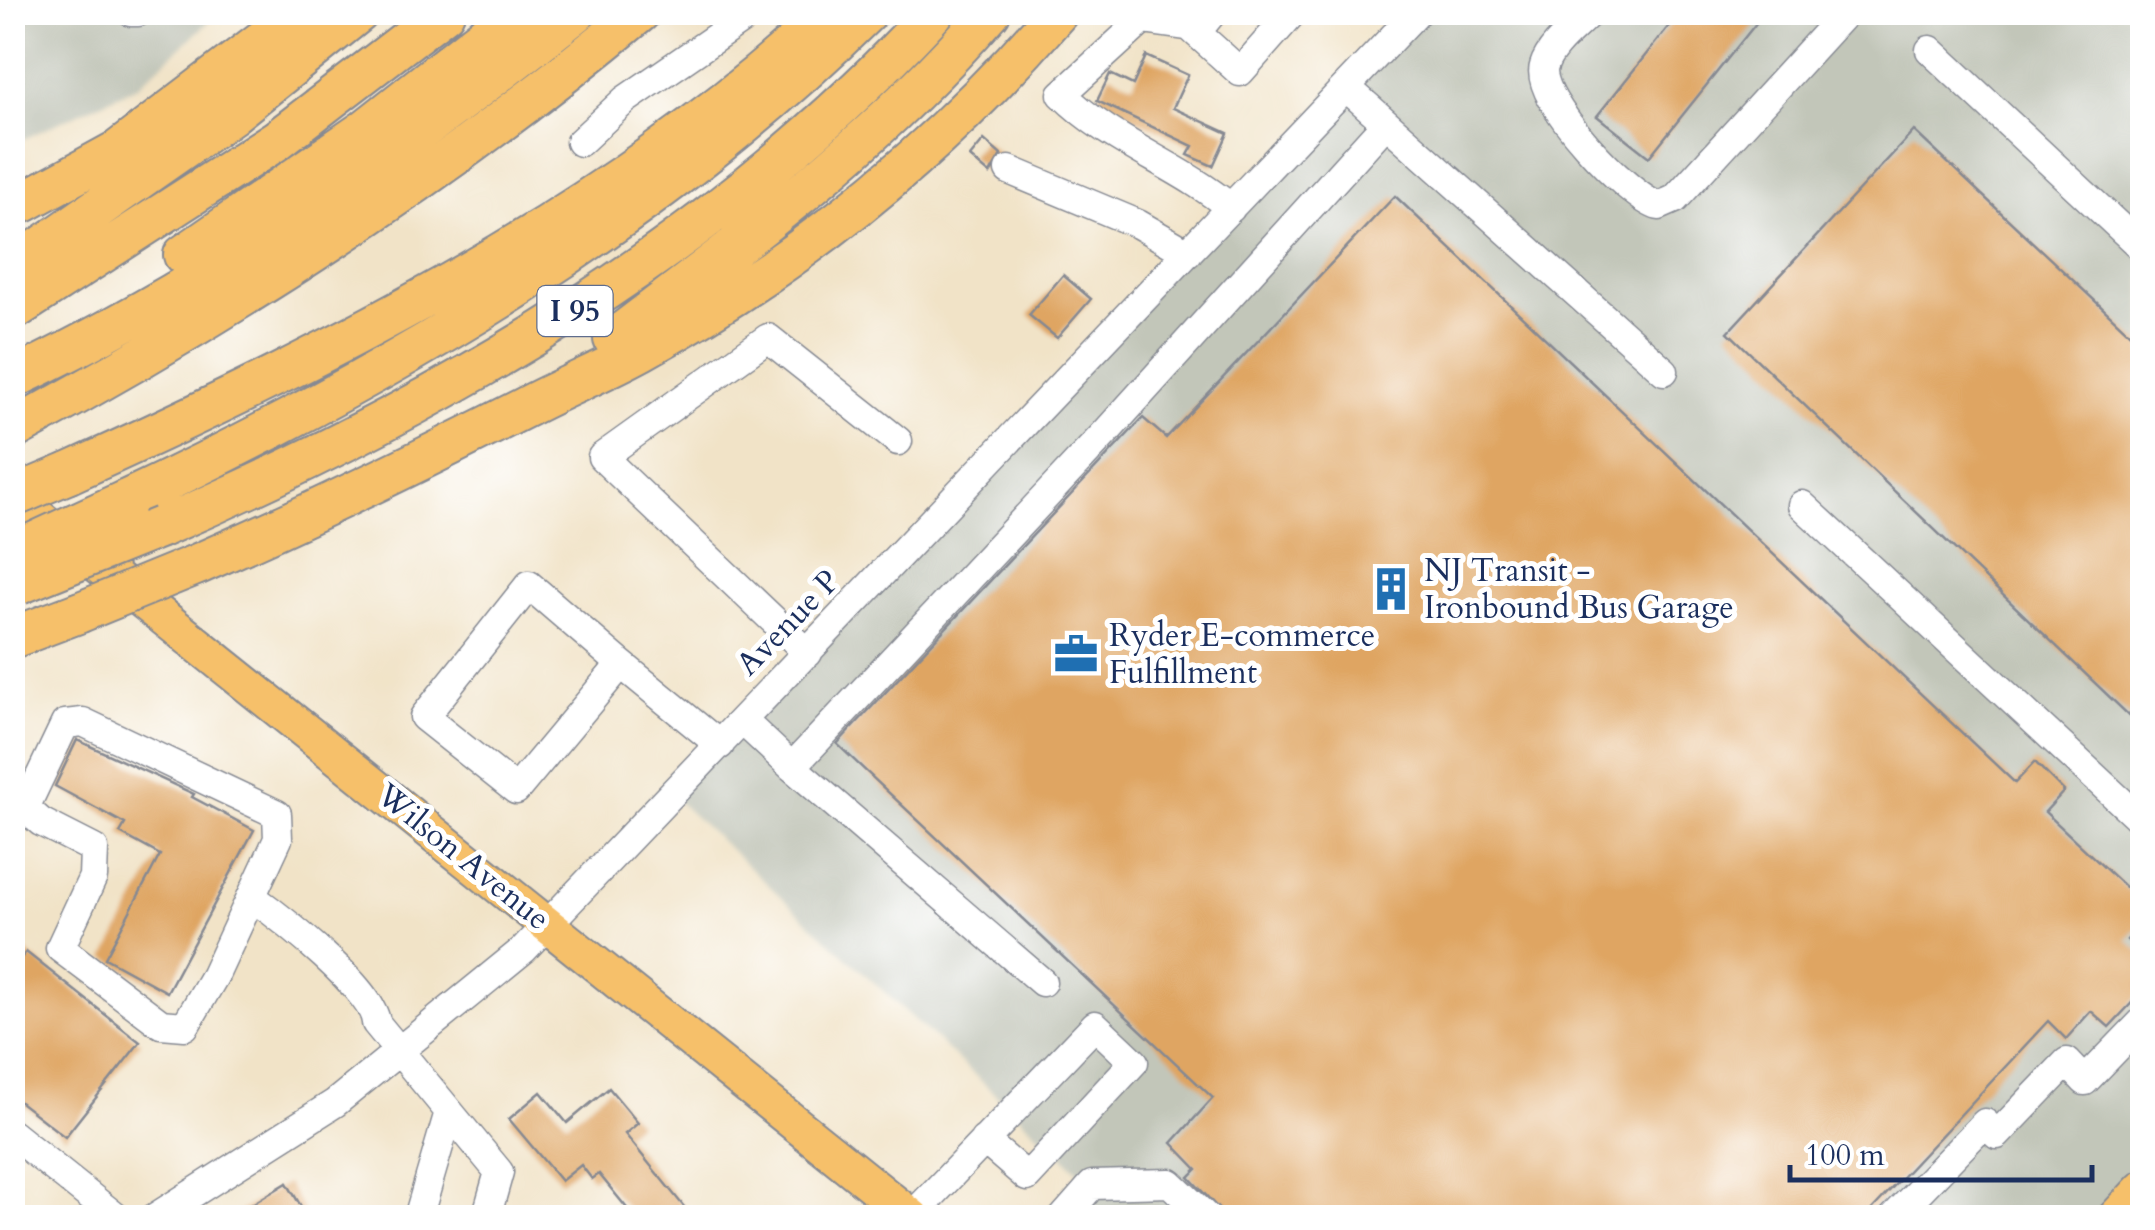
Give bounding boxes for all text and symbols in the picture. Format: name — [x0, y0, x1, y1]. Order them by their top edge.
road number: I 95 — [538, 286, 612, 336]
place label: NJ Transit - Ironbound Bus Garage — [1424, 549, 1734, 630]
street label: Avenue P — [727, 560, 849, 686]
building icon: NJ Transit - Ironbound Bus Garage — [1367, 565, 1415, 613]
place label: Ryder E-commerce Fulfillment — [1109, 614, 1375, 695]
office icon: Ryder E-commerce Fulfillment — [1052, 630, 1100, 678]
street label: Wilson Avenue — [366, 773, 559, 941]
scale bar — [1790, 1120, 2092, 1182]
text: 100 m — [1805, 1135, 1885, 1176]

